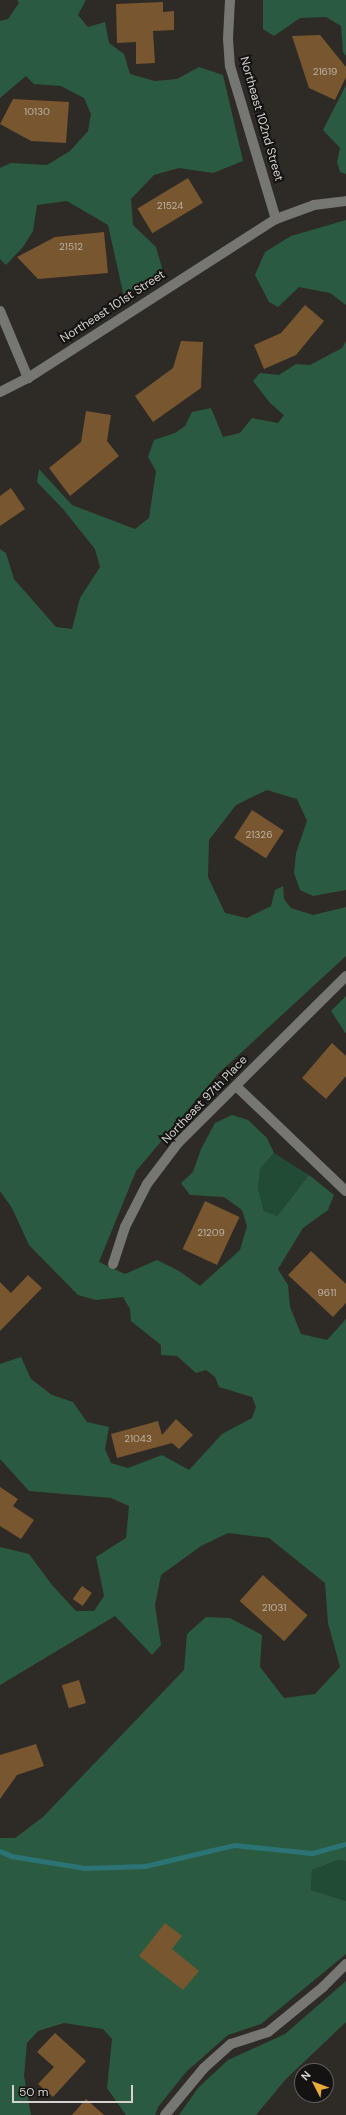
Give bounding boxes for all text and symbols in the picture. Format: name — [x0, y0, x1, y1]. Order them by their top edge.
street label: Northeast 102nd Street — [236, 55, 286, 183]
house number: 21619 — [313, 66, 337, 78]
house number: 10130 — [24, 106, 50, 118]
house number: 21524 — [157, 200, 183, 212]
house number: 21512 — [59, 241, 83, 253]
street label: Northeast 101st Street — [58, 268, 168, 346]
house number: 21326 — [246, 829, 272, 841]
street label: Northeast 97th Place — [159, 1053, 251, 1147]
house number: 21209 — [197, 1227, 225, 1239]
house number: 9611 — [318, 1287, 336, 1299]
house number: 21043 — [124, 1433, 152, 1445]
house number: 21031 — [262, 1602, 286, 1614]
north arrow — [294, 2063, 334, 2103]
text: N — [298, 2068, 314, 2083]
scale bar — [14, 2077, 135, 2103]
text: 50 m — [19, 2084, 48, 2100]

